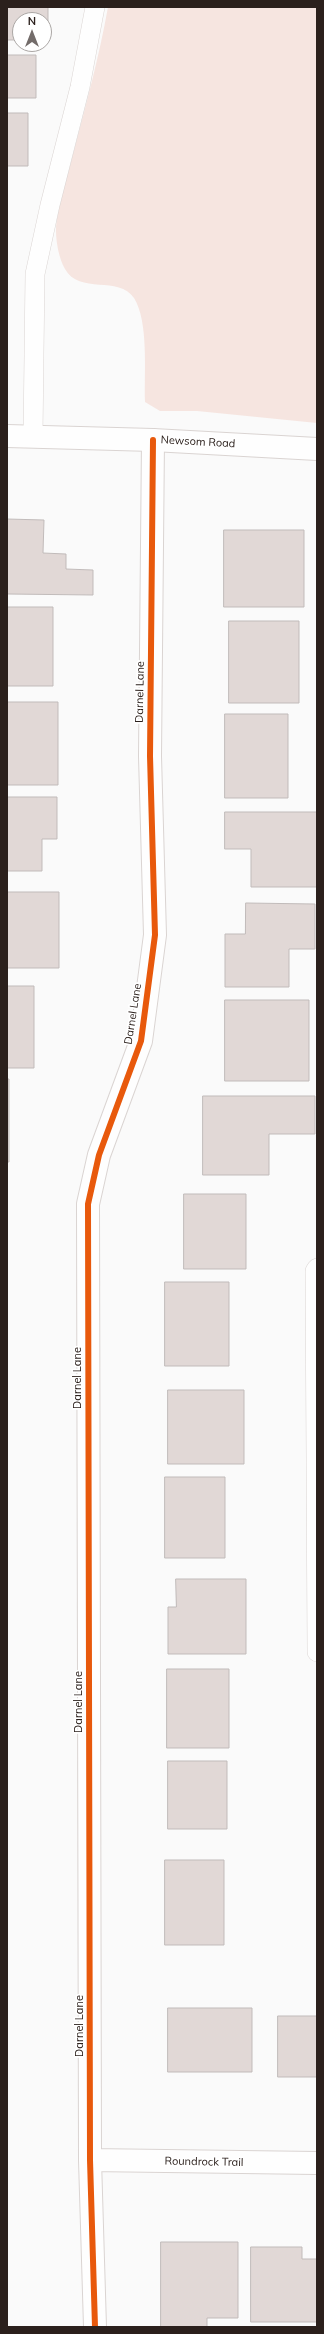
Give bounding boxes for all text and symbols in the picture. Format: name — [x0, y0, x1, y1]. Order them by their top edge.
north arrow — [12, 12, 52, 52]
text: N — [28, 14, 36, 28]
street label: Newsom Road — [160, 433, 236, 451]
street label: Darnel Lane — [133, 661, 147, 723]
street label: Darnel Lane — [122, 982, 144, 1046]
street label: Darnel Lane — [71, 1347, 85, 1409]
street label: Darnel Lane — [72, 1671, 86, 1733]
street label: Darnel Lane — [73, 1995, 87, 2057]
street label: Roundrock Trail — [164, 2155, 244, 2169]

